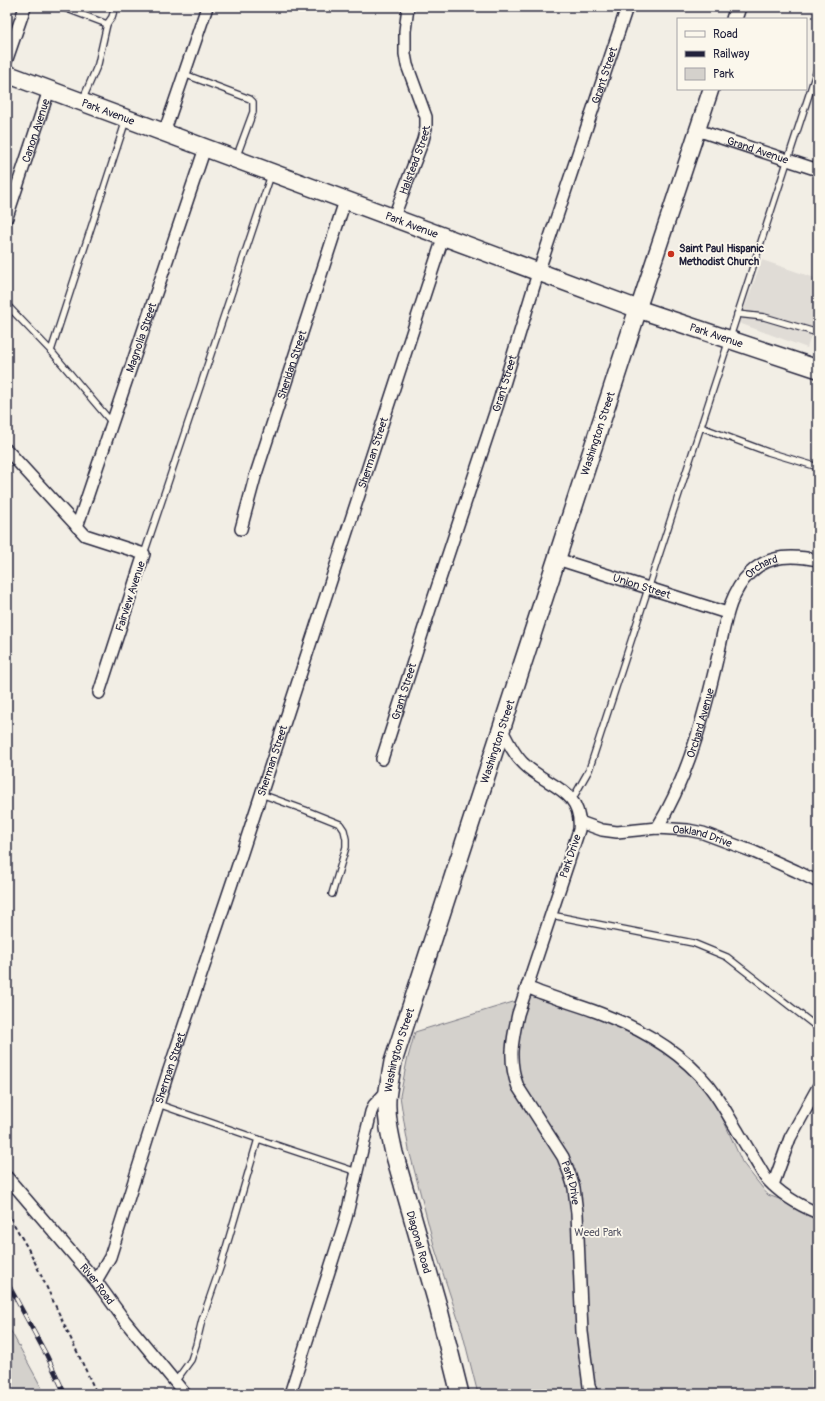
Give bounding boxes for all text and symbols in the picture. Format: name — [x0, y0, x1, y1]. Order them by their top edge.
legend — [677, 18, 807, 90]
text: Road — [713, 27, 738, 42]
street label: Grant Street — [589, 45, 620, 105]
text: Railway — [713, 47, 749, 62]
text: Park — [713, 67, 734, 82]
street label: Park Avenue — [80, 96, 137, 128]
street label: Canon Avenue — [19, 97, 53, 164]
street label: Halstead Street — [397, 125, 433, 196]
street label: Grand Avenue — [725, 134, 791, 167]
street label: Park Avenue — [383, 209, 440, 241]
place label: Saint Paul Hispanic Methodist Church — [679, 242, 764, 268]
marker: Saint Paul Hispanic Methodist Church — [666, 249, 676, 259]
street label: Magnolia Street — [124, 300, 159, 374]
street label: Park Avenue — [688, 321, 745, 351]
street label: Sheridan Street — [275, 328, 310, 401]
street label: Grant Street — [490, 353, 520, 414]
street label: Washington Street — [578, 390, 618, 477]
street label: Sherman Street — [356, 415, 391, 490]
street label: Orchard — [742, 552, 779, 581]
street label: Fairview Avenue — [113, 559, 148, 633]
street label: Union Street — [611, 571, 673, 602]
street label: Grant Street — [389, 661, 419, 722]
street label: Orchard Avenue — [684, 686, 717, 760]
street label: Washington Street — [478, 698, 518, 785]
street label: Sherman Street — [255, 723, 290, 798]
street label: Oakland Drive — [672, 823, 734, 850]
street label: Park Drive — [557, 832, 584, 880]
street label: Washington Street — [382, 1006, 417, 1093]
street label: Sherman Street — [153, 1030, 188, 1105]
street label: Park Drive — [558, 1159, 582, 1206]
street label: Diagonal Road — [403, 1209, 434, 1275]
park label: Weed Park — [574, 1226, 622, 1239]
street label: River Road — [77, 1261, 117, 1307]

